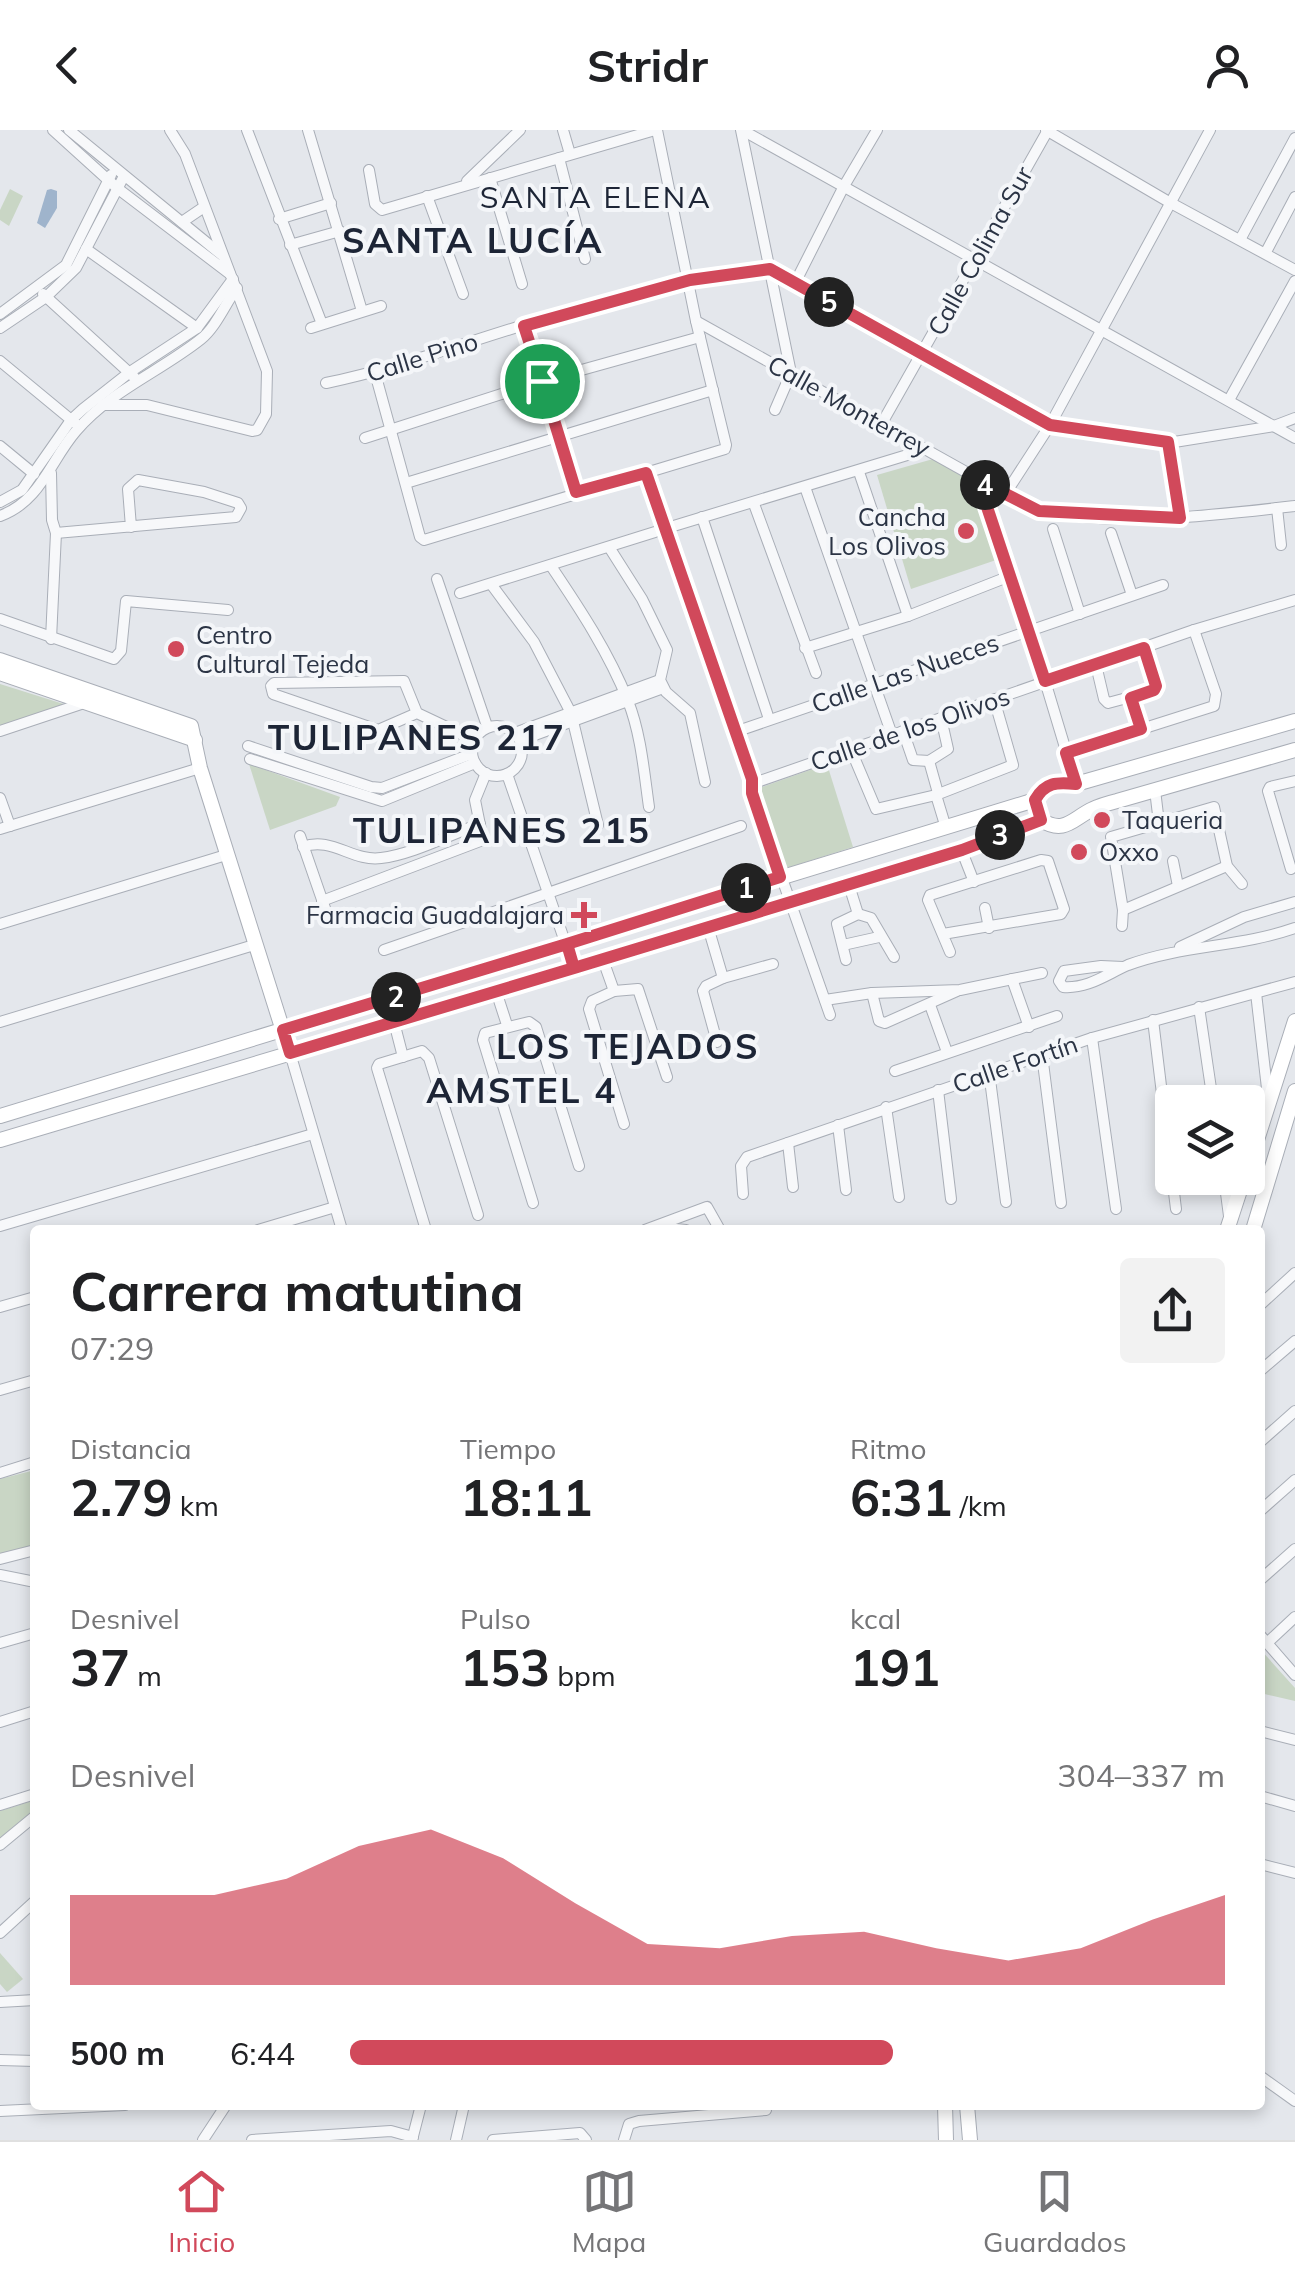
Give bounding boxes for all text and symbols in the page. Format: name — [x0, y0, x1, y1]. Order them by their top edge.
text: Stridr — [587, 37, 708, 93]
icon: back — [40, 38, 95, 93]
icon: person — [1200, 38, 1255, 93]
street label: Calle Colima Sur — [920, 161, 1039, 341]
district label: SANTA ELENA — [480, 178, 712, 216]
district label: SANTA LUCÍA — [342, 218, 604, 262]
pin: 5 — [804, 277, 854, 327]
text: 5 — [821, 284, 837, 319]
street label: Calle Pino — [362, 325, 481, 388]
pin — [500, 339, 585, 424]
street label: Calle Monterrey — [763, 348, 936, 463]
icon: arrive — [515, 354, 570, 409]
pin: 4 — [960, 460, 1010, 510]
text: 4 — [977, 467, 993, 502]
place label: Cancha Los Olivos — [828, 501, 946, 561]
marker: Cancha Los Olivos — [955, 520, 977, 542]
place label: Centro Cultural Tejeda — [196, 619, 369, 679]
street label: Calle Las Nueces — [807, 626, 1003, 719]
marker: Centro Cultural Tejeda — [165, 638, 187, 660]
street label: Calle de los Olivos — [806, 680, 1014, 777]
district label: TULIPANES 217 — [268, 715, 566, 759]
place label: Taqueria — [1122, 804, 1223, 835]
district label: TULIPANES 215 — [353, 808, 651, 852]
marker: Taqueria — [1091, 809, 1113, 831]
pin: 3 — [975, 810, 1025, 860]
text: 3 — [992, 817, 1008, 852]
place label: Oxxo — [1099, 836, 1159, 867]
marker: Oxxo — [1068, 841, 1090, 863]
pin: 1 — [721, 863, 771, 913]
text: 1 — [738, 870, 754, 905]
place label: Farmacia Guadalajara — [306, 899, 564, 930]
marker: Farmacia Guadalajara — [573, 904, 595, 926]
pin: 2 — [371, 972, 421, 1022]
text: 2 — [388, 979, 404, 1014]
district label: LOS TEJADOS — [496, 1024, 760, 1068]
street label: Calle Fortín — [948, 1028, 1082, 1099]
district label: AMSTEL 4 — [426, 1068, 618, 1112]
map controls — [1155, 1085, 1265, 1195]
button: layers — [1155, 1085, 1265, 1195]
text: Carrera matutina — [70, 1256, 524, 1325]
button: share — [1120, 1258, 1225, 1363]
text: 07:29 — [70, 1328, 154, 1368]
text: Distancia — [70, 1431, 192, 1466]
text: Tiempo — [460, 1431, 556, 1466]
text: Ritmo — [850, 1431, 926, 1466]
text: 2.79 — [70, 1466, 172, 1529]
text: 18:11 — [460, 1466, 592, 1529]
text: 6:31 — [850, 1466, 952, 1529]
text: km — [172, 1488, 219, 1523]
text: /km — [952, 1488, 1007, 1523]
text: Desnivel — [70, 1601, 180, 1636]
text: Pulso — [460, 1601, 531, 1636]
text: kcal — [850, 1601, 901, 1636]
text: 37 — [70, 1636, 130, 1699]
text: 153 — [460, 1636, 550, 1699]
text: 191 — [850, 1636, 940, 1699]
text: m — [130, 1658, 162, 1693]
text: bpm — [550, 1658, 616, 1693]
text: Desnivel — [70, 1755, 195, 1795]
text: 304–337 m — [1057, 1755, 1225, 1795]
text: 500 m — [70, 2033, 165, 2073]
text: 6:44 — [230, 2033, 295, 2073]
tab: Inicio — [168, 2164, 235, 2259]
tab: Mapa — [572, 2164, 646, 2259]
tab: Guardados — [983, 2164, 1127, 2259]

